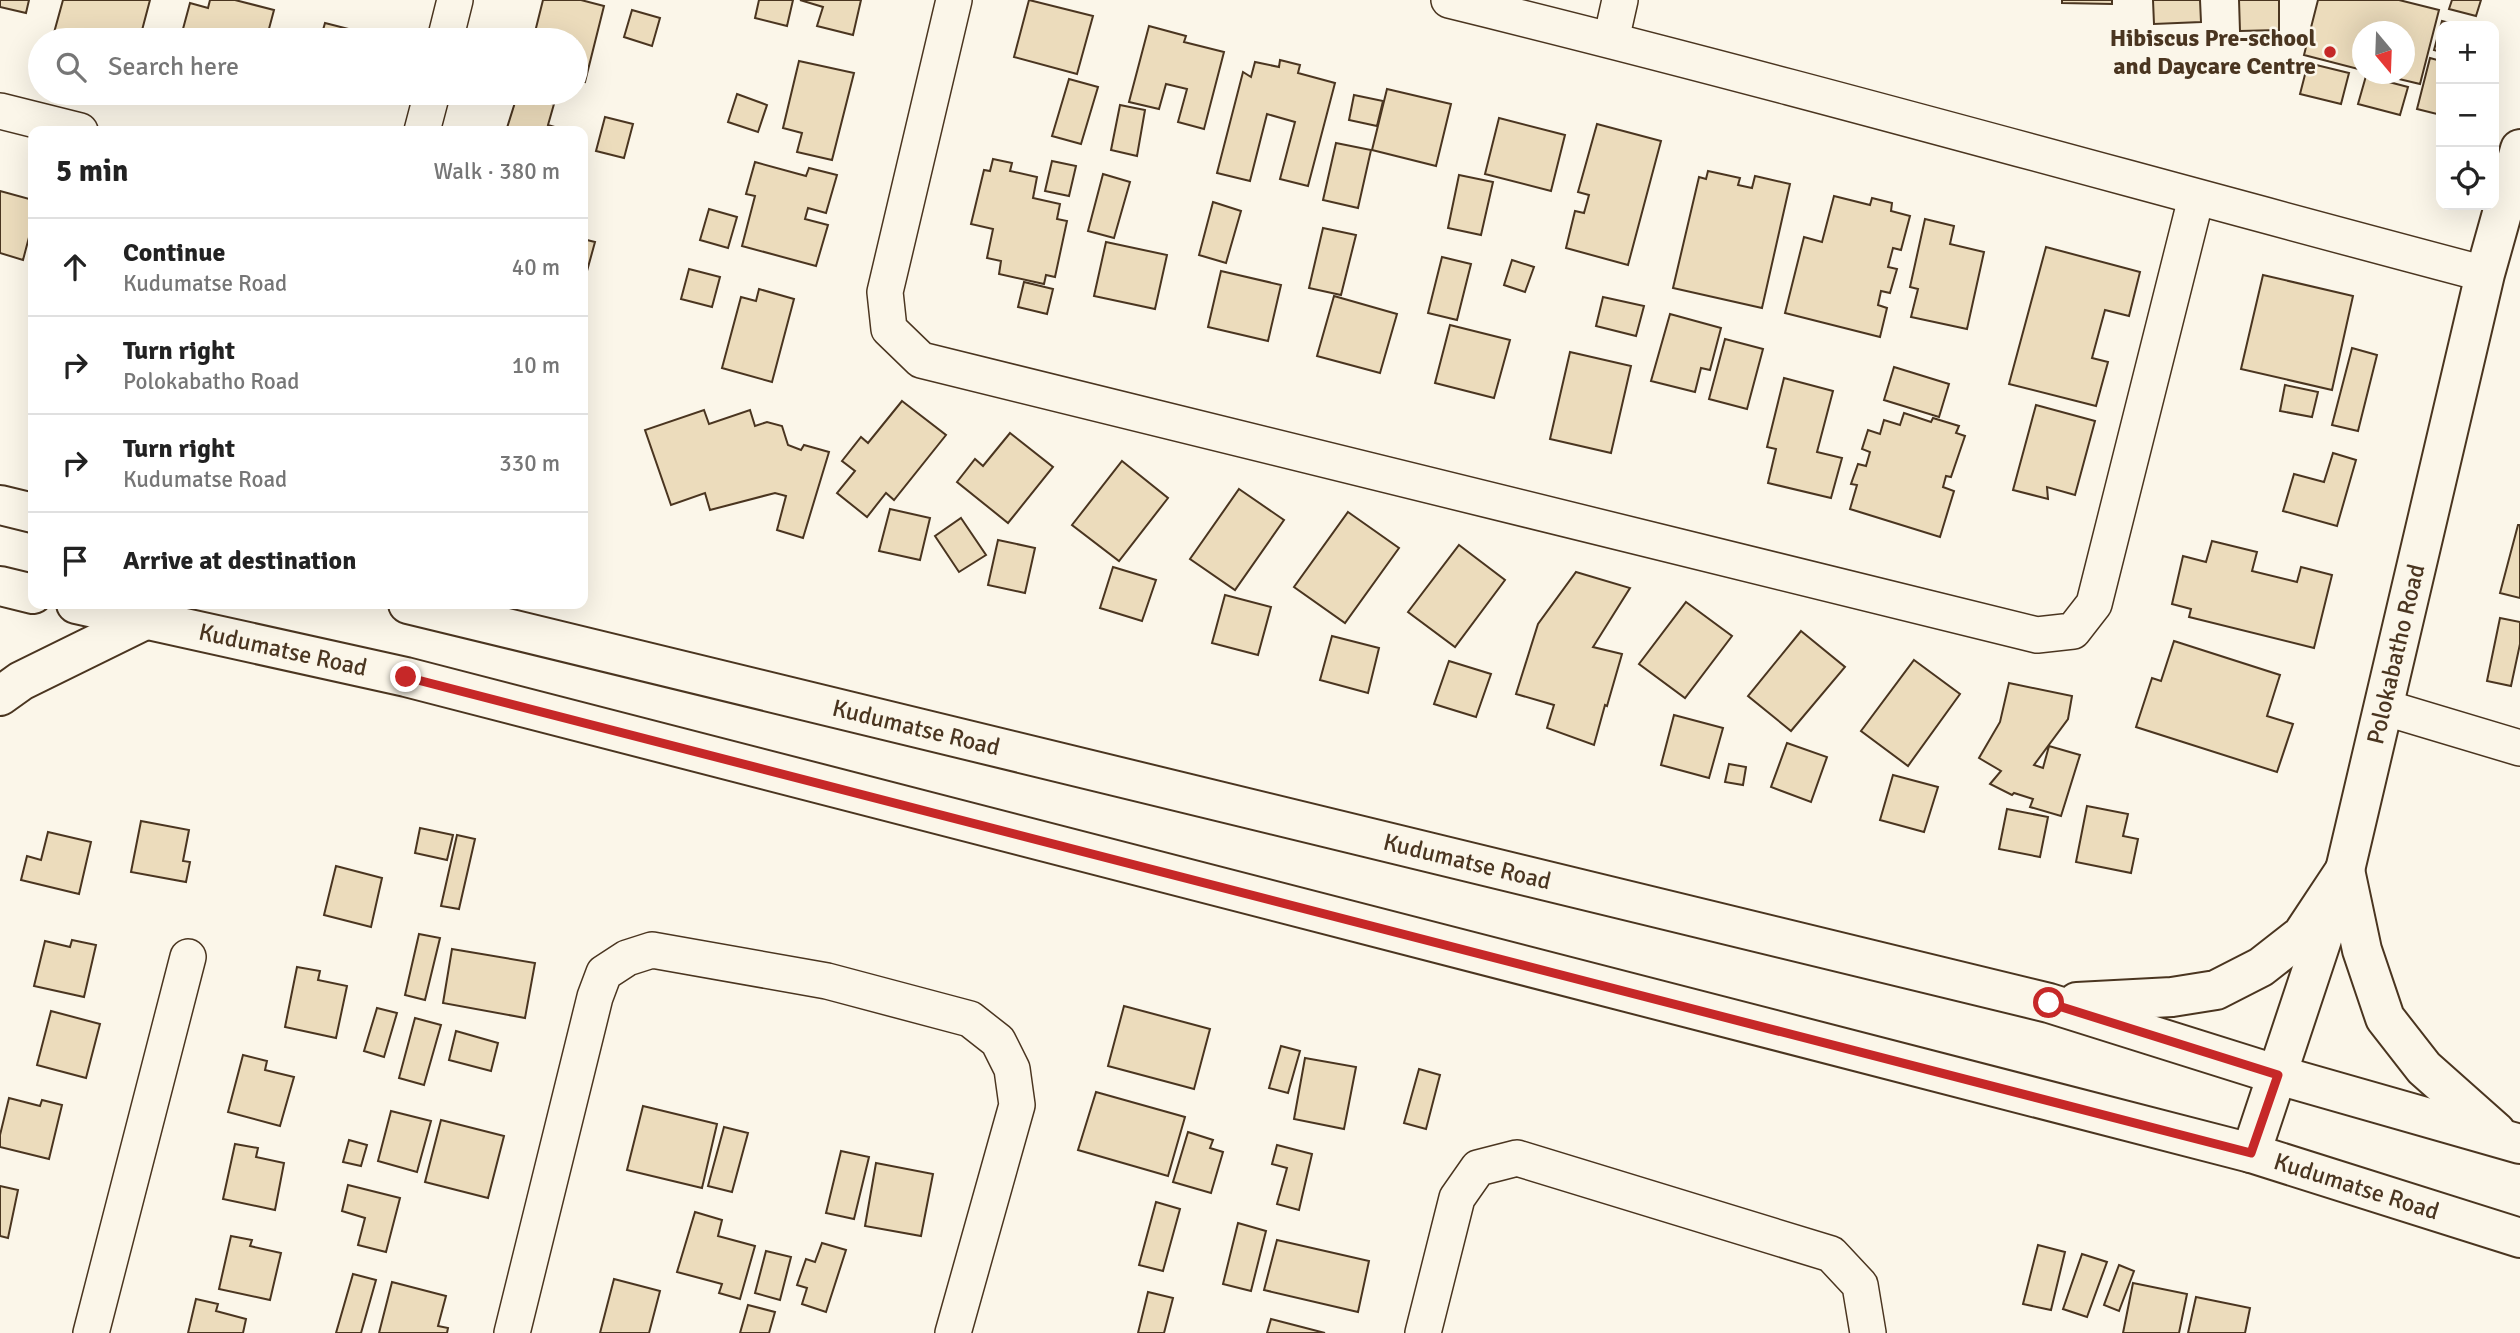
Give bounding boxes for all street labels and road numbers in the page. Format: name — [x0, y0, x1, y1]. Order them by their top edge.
street label: Polokabatho Road — [2360, 561, 2431, 747]
street label: Kudumatse Road — [196, 617, 370, 683]
street label: Kudumatse Road — [829, 693, 1003, 762]
street label: Kudumatse Road — [1380, 827, 1554, 896]
street label: Kudumatse Road — [2270, 1146, 2443, 1226]

